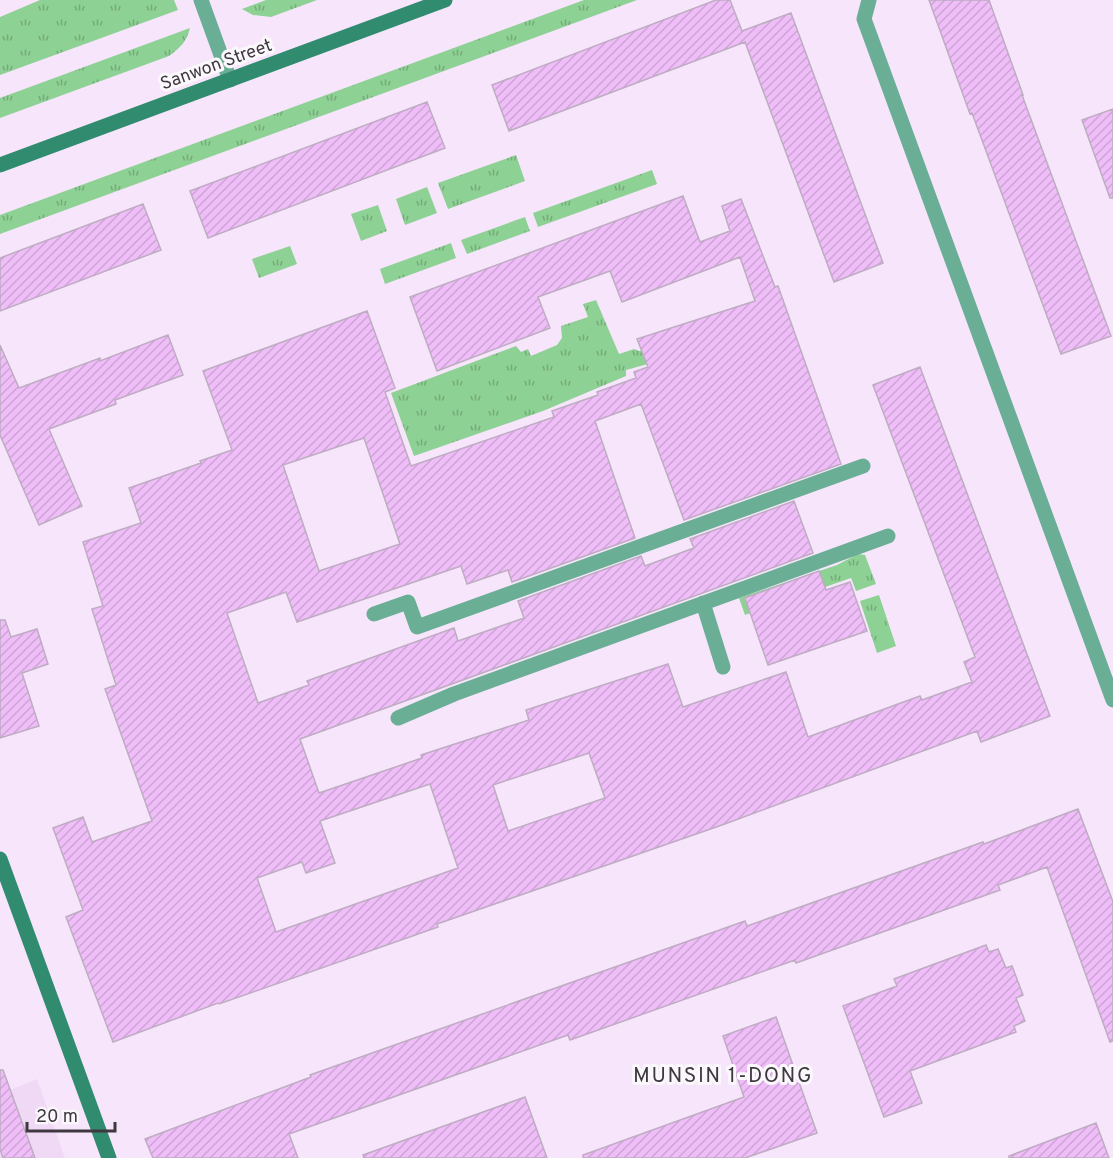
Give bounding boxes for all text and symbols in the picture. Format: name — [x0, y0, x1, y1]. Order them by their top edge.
street label: Sanwon Street — [158, 35, 275, 96]
district label: MUNSIN 1-DONG — [633, 1063, 813, 1090]
scale bar — [27, 1095, 116, 1133]
text: 20 m — [36, 1106, 78, 1129]

